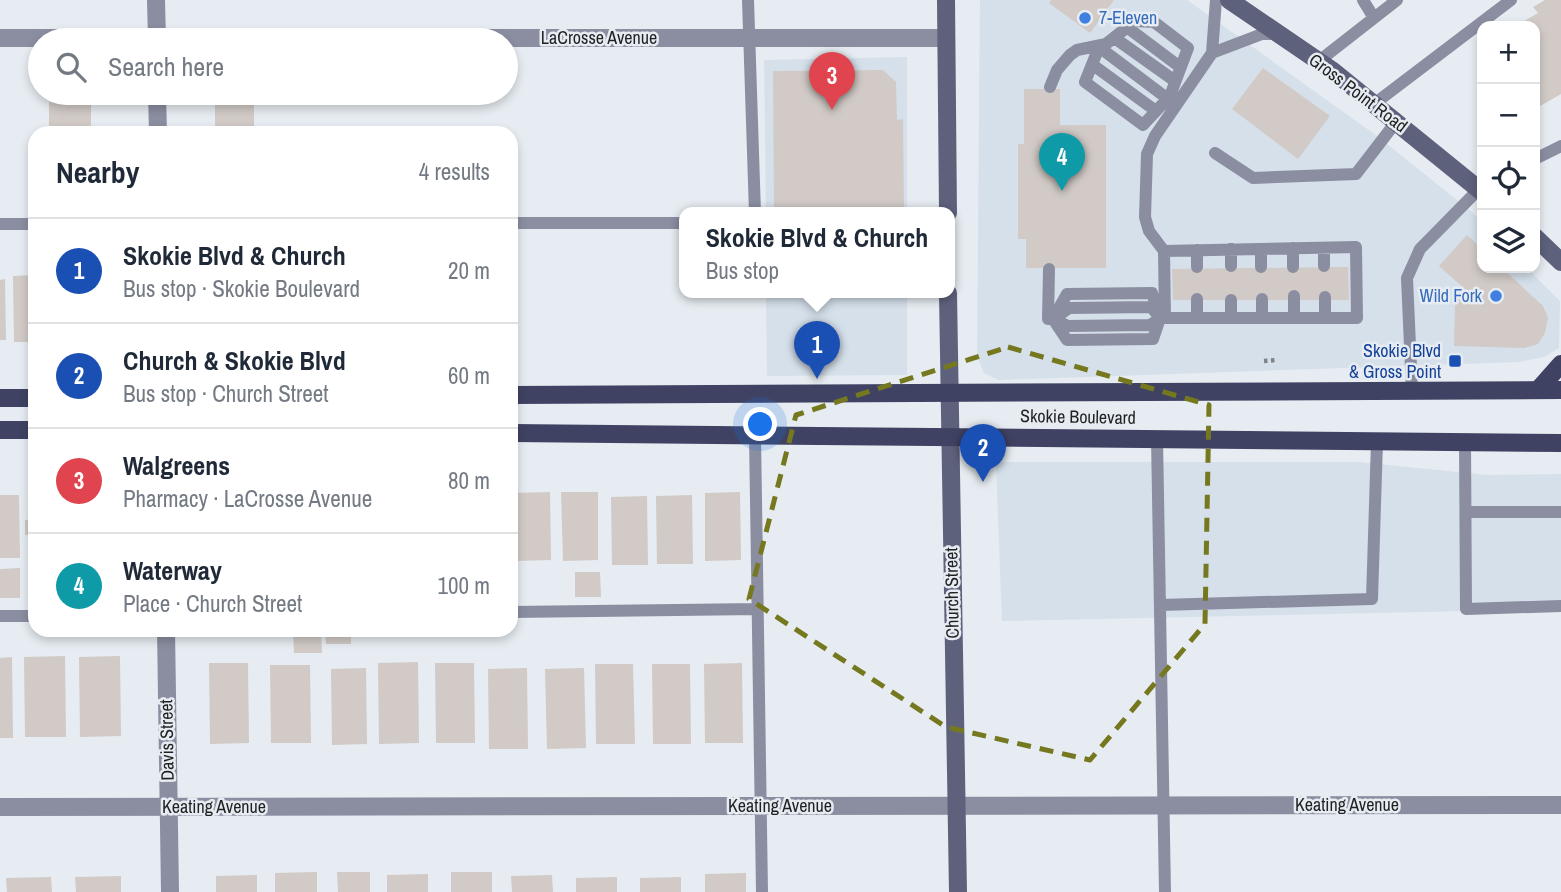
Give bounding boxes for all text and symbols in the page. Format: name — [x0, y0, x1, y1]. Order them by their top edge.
place label: 7-Eleven — [1099, 5, 1157, 30]
marker: 7-Eleven — [1077, 10, 1093, 26]
map controls — [1477, 21, 1540, 273]
button: + — [1477, 21, 1540, 84]
street label: LaCrosse Avenue — [541, 25, 657, 50]
search box — [28, 28, 518, 105]
street label: Gross Point Road — [1304, 47, 1413, 138]
icon: search — [52, 48, 90, 86]
text: Search here — [108, 49, 224, 84]
pin: 3 — [809, 52, 855, 110]
button: − — [1477, 84, 1540, 147]
pin: 4 — [1039, 133, 1085, 191]
button: locate — [1477, 147, 1540, 210]
text: Nearby — [56, 152, 139, 192]
text: 4 results — [419, 156, 490, 187]
popup — [679, 207, 955, 298]
button: layers — [1477, 210, 1540, 273]
text: Skokie Blvd & Church — [706, 220, 928, 255]
text: Skokie Blvd & Church — [123, 238, 346, 273]
text: 1 — [74, 255, 84, 286]
text: 20 m — [448, 255, 490, 286]
text: Bus stop — [706, 255, 779, 286]
text: Bus stop · Skokie Boulevard — [123, 273, 360, 304]
place label: Wild Fork — [1420, 283, 1483, 308]
marker: Wild Fork — [1488, 288, 1504, 304]
pin: 1 — [794, 321, 840, 379]
place label: Skokie Blvd & Gross Point — [1349, 338, 1441, 384]
text: Church & Skokie Blvd — [123, 343, 346, 378]
marker: Skokie Blvd & Gross Point — [1447, 353, 1463, 369]
text: 2 — [74, 360, 84, 391]
text: 60 m — [448, 360, 490, 391]
text: Bus stop · Church Street — [123, 378, 328, 409]
street label: Skokie Boulevard — [1020, 403, 1136, 430]
your location — [743, 407, 777, 441]
pin: 2 — [960, 424, 1006, 482]
text: Walgreens — [123, 448, 230, 483]
text: 3 — [74, 465, 84, 496]
text: 80 m — [448, 465, 490, 496]
text: Pharmacy · LaCrosse Avenue — [123, 483, 372, 514]
street label: Church Street — [938, 547, 965, 639]
text: Waterway — [123, 553, 222, 588]
text: 4 — [74, 570, 84, 601]
text: 100 m — [438, 570, 490, 601]
text: Place · Church Street — [123, 588, 302, 619]
street label: Davis Street — [153, 699, 180, 781]
street label: Keating Avenue — [1295, 792, 1399, 817]
street label: Keating Avenue — [728, 793, 832, 818]
street label: Keating Avenue — [162, 794, 266, 819]

